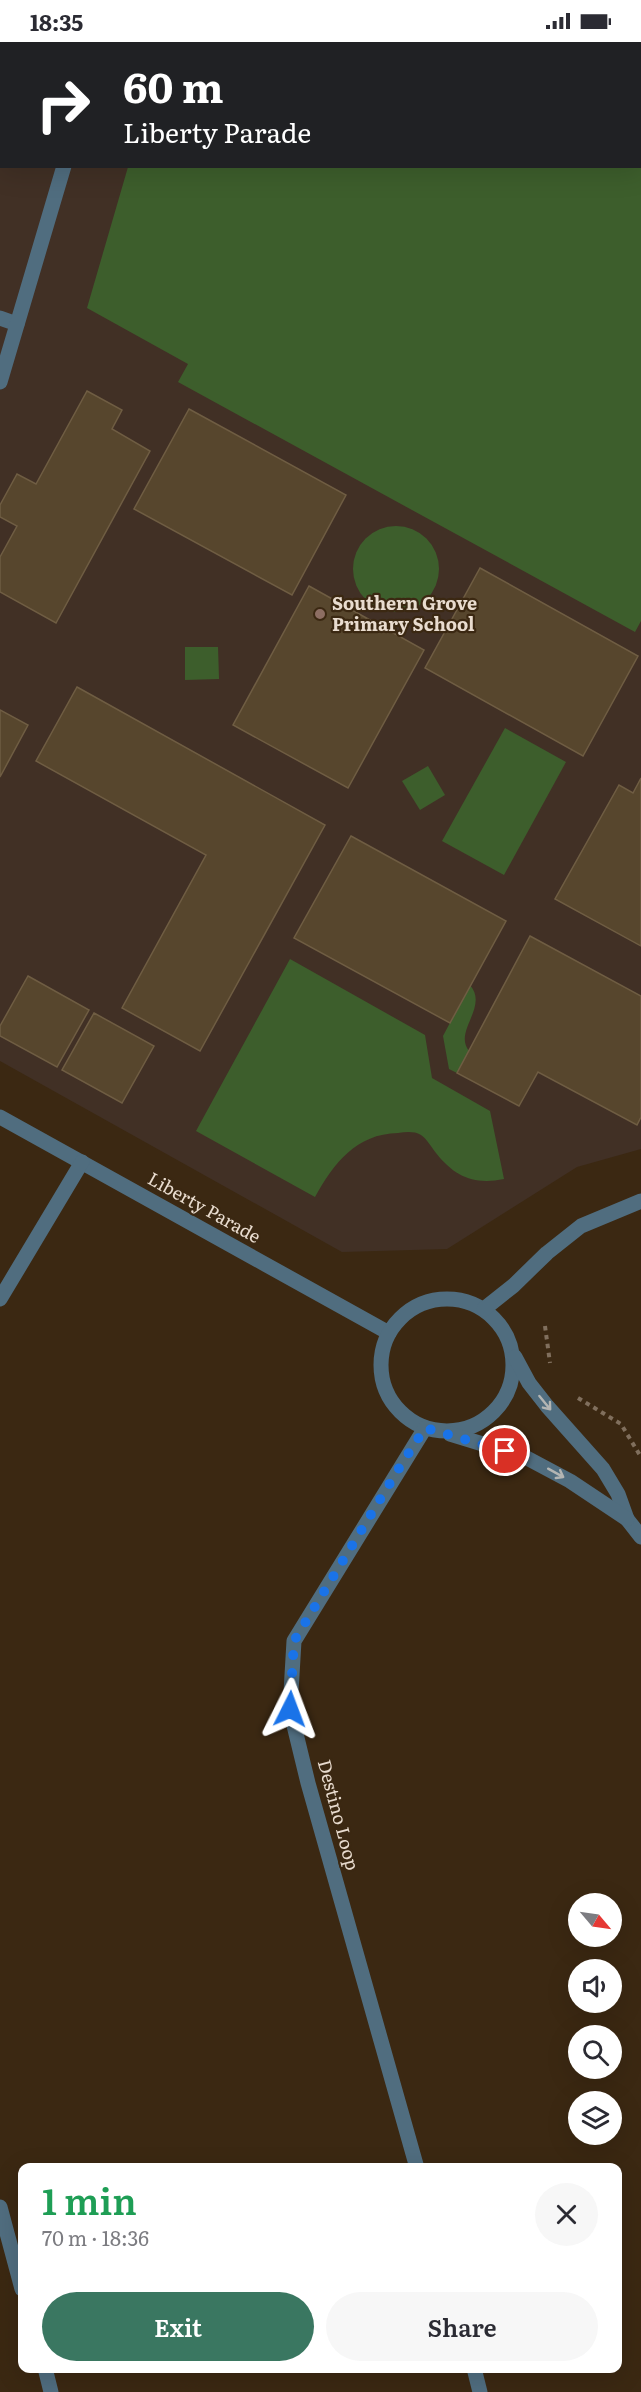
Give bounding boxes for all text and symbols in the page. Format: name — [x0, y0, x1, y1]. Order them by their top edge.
text: 18:35 — [30, 5, 83, 38]
text: 60 m — [123, 54, 224, 116]
icon: right — [24, 66, 102, 144]
text: Liberty Parade — [123, 111, 311, 151]
place label: Southern Grove Primary School — [332, 589, 477, 637]
marker: Southern Grove Primary School — [313, 607, 327, 621]
street label: Liberty Parade — [143, 1164, 266, 1249]
one-way arrow — [539, 1395, 552, 1411]
pin — [479, 1425, 530, 1476]
icon: arrive — [488, 1434, 521, 1467]
one-way arrow — [546, 1468, 564, 1479]
position arrow — [258, 1677, 322, 1741]
street label: Destino Loop — [312, 1756, 367, 1873]
north arrow — [568, 1893, 622, 1947]
map controls — [568, 1893, 622, 2145]
button: sound — [568, 1959, 622, 2013]
button: search — [568, 2025, 622, 2079]
button: layers — [568, 2091, 622, 2145]
text: 1 min — [42, 2173, 137, 2226]
button: close — [535, 2183, 598, 2246]
text: 70 m · 18:36 — [42, 2222, 149, 2252]
button: Exit — [42, 2292, 314, 2361]
button: Share — [326, 2292, 598, 2361]

